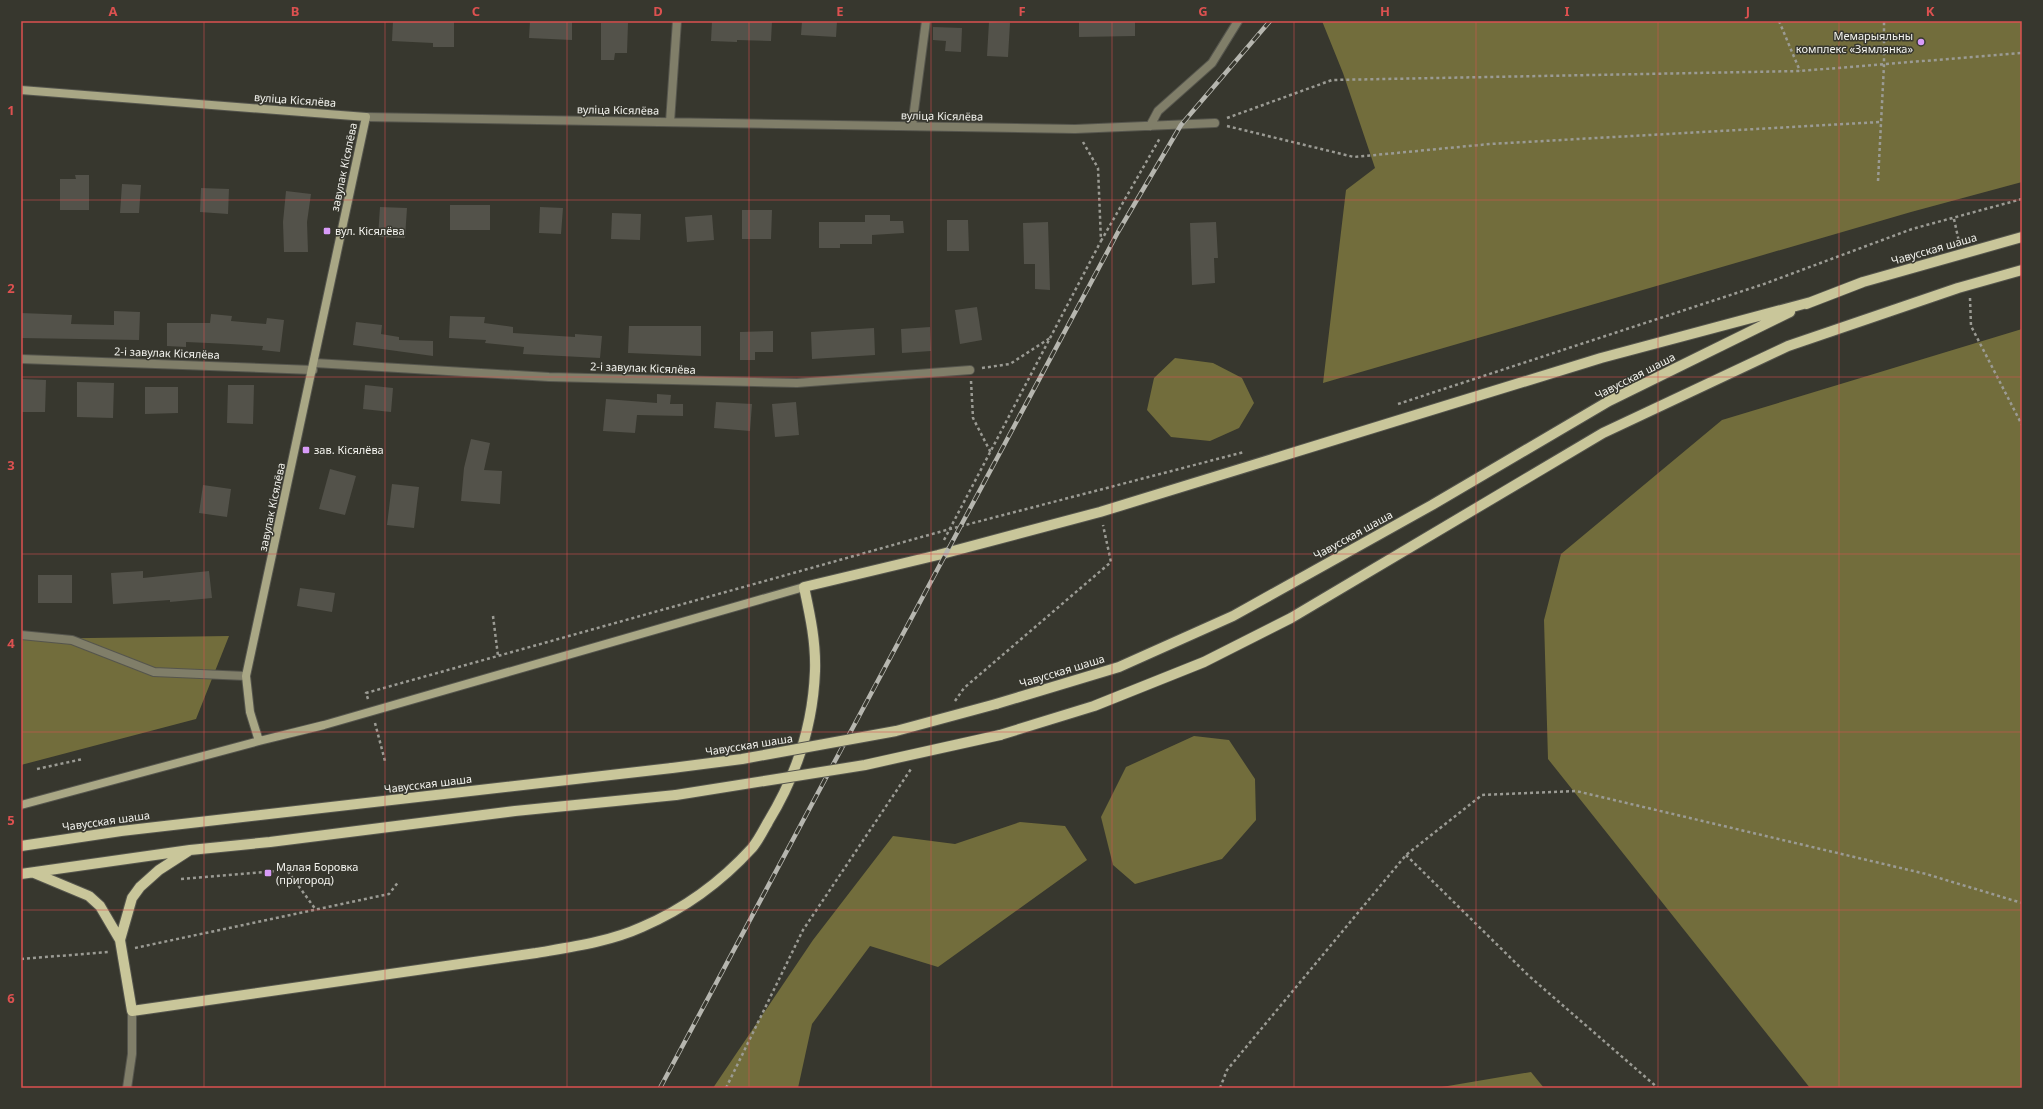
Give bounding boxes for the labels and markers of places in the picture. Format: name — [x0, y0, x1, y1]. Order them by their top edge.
place label: Мемарыяльны комплекс «Зямлянка» — [1796, 28, 1913, 56]
marker: Мемарыяльны комплекс «Зямлянка» — [1916, 37, 1926, 47]
place label: вул. Кісялёва — [335, 223, 405, 238]
marker: вул. Кісялёва — [322, 226, 332, 236]
place label: зав. Кісялёва — [314, 442, 384, 457]
marker: зав. Кісялёва — [301, 445, 311, 455]
place label: Малая Боровка (пригород) — [276, 859, 358, 887]
marker: Малая Боровка (пригород) — [263, 868, 273, 878]

